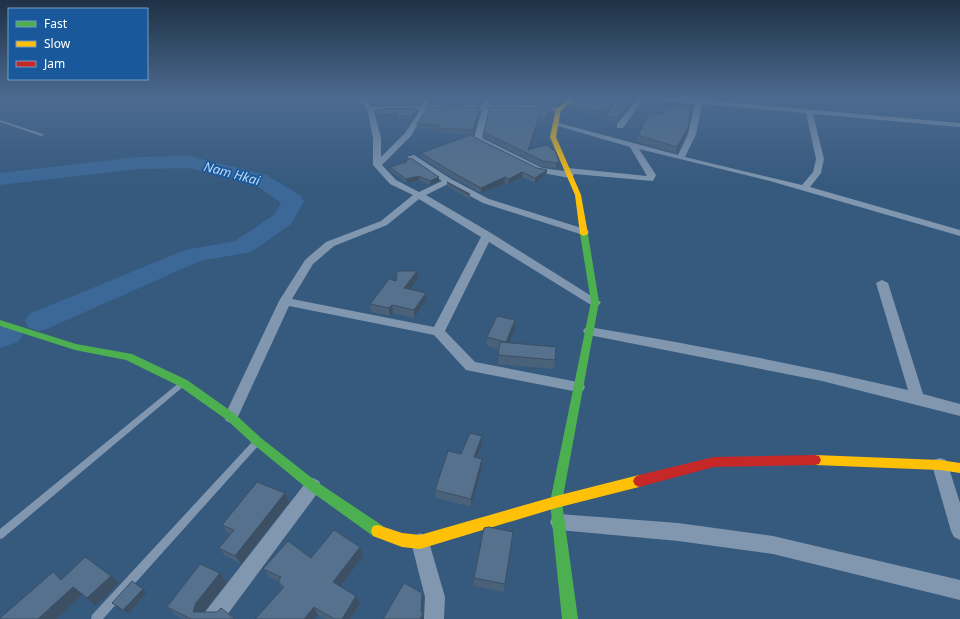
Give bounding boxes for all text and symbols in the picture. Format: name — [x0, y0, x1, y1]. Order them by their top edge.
legend — [8, 8, 148, 80]
text: Fast — [44, 15, 68, 32]
text: Slow — [44, 35, 71, 52]
text: Jam — [43, 55, 65, 72]
water label: Nam Hkai — [202, 157, 263, 189]

